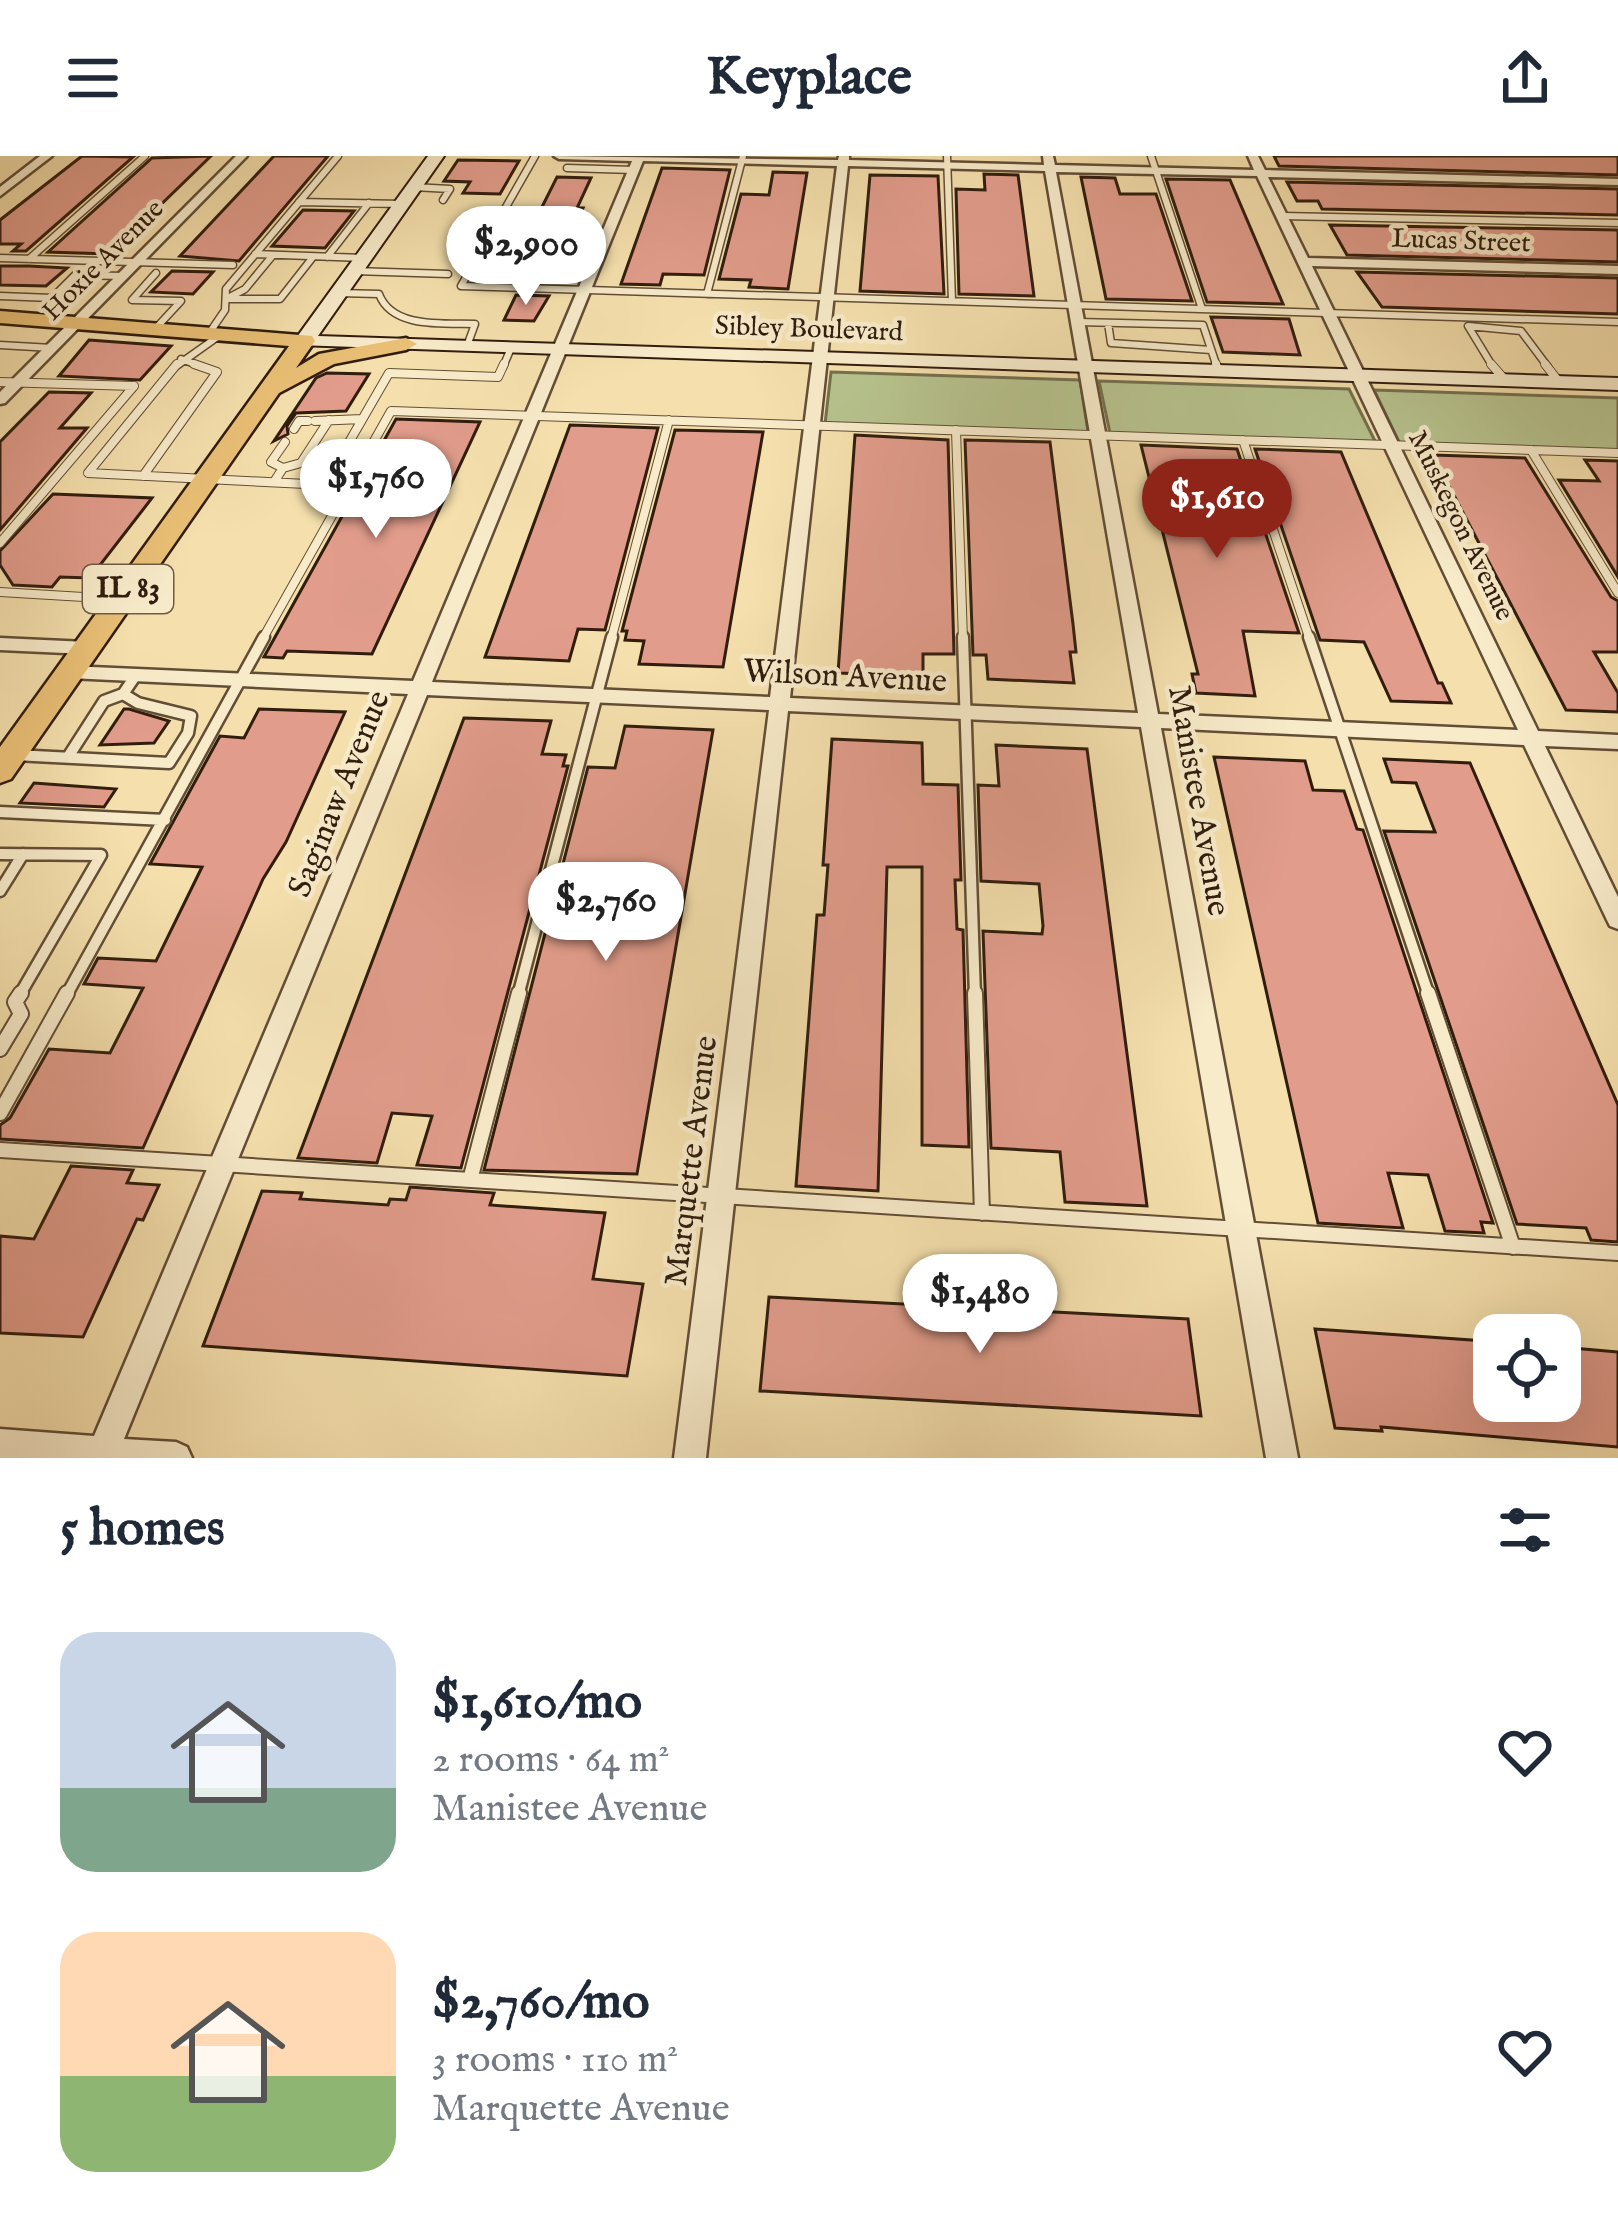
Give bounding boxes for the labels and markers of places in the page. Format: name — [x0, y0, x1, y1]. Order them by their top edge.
pin: $2,900 — [428, 206, 624, 308]
pin: $1,760 — [278, 439, 474, 541]
pin: $1,610 — [1119, 459, 1315, 561]
pin: $2,760 — [508, 862, 704, 964]
pin: $1,480 — [882, 1254, 1078, 1356]

